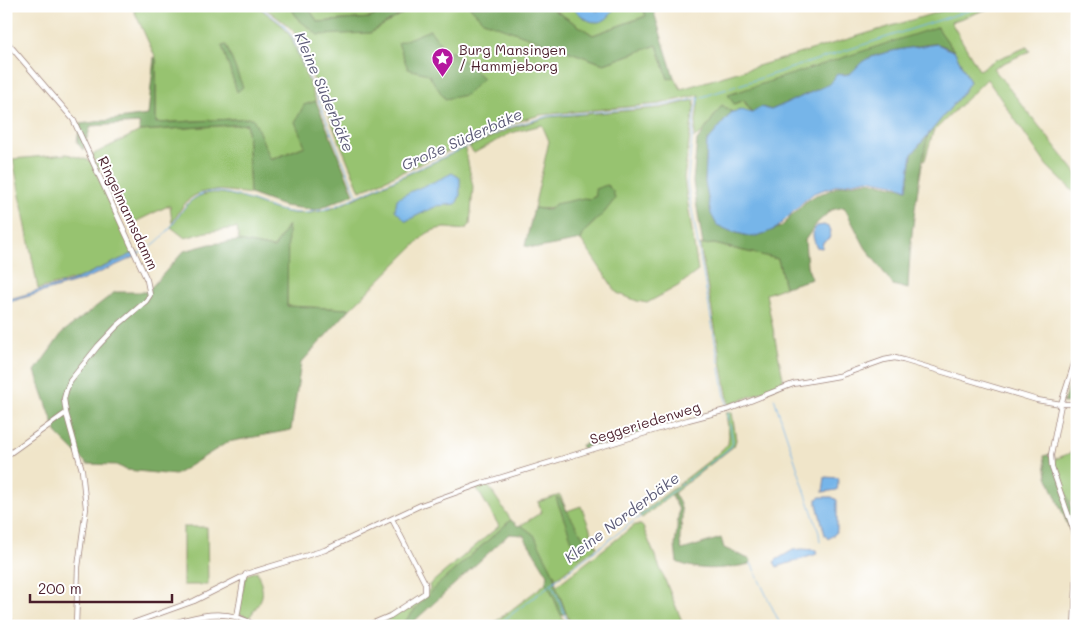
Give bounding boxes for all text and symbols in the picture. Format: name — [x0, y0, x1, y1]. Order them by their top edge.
water label: Kleine Süderbäke — [291, 29, 359, 155]
place label: Burg Mansingen / Hammjeborg — [459, 40, 566, 75]
place icon: Burg Mansingen / Hammjeborg — [431, 46, 455, 77]
water label: Große Süderbäke — [398, 103, 525, 175]
street label: Ringelmannsdamm — [94, 153, 163, 273]
street label: Seggeriedenweg — [587, 397, 702, 448]
water label: Kleine Norderbäke — [560, 467, 683, 567]
scale bar — [30, 572, 172, 604]
text: 200 m — [38, 578, 82, 598]

